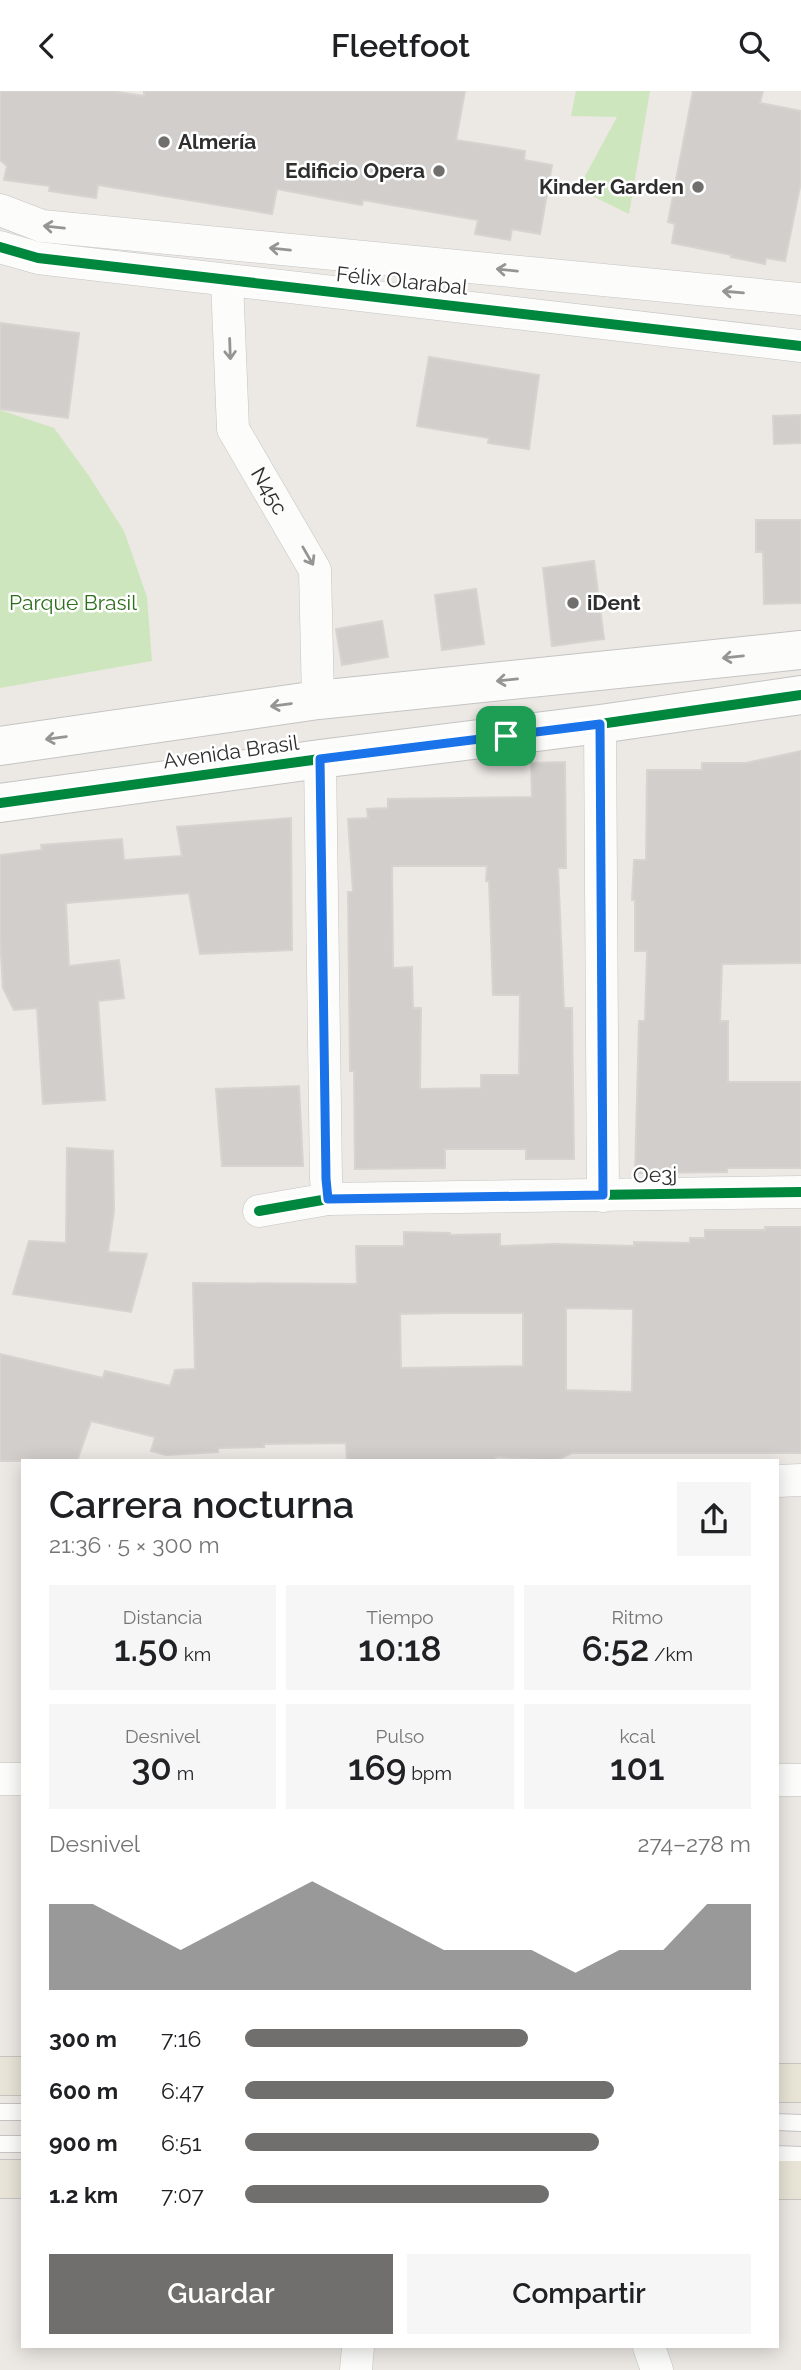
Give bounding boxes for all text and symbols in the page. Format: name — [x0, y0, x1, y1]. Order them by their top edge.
icon: back — [28, 27, 66, 65]
text: Fleetfoot — [331, 27, 470, 64]
icon: search — [735, 27, 773, 65]
place label: Almería — [178, 129, 256, 154]
marker: Almería — [156, 134, 172, 150]
place label: Edificio Opera — [285, 158, 425, 183]
marker: Edificio Opera — [431, 163, 447, 179]
place label: Kinder Garden — [539, 174, 684, 199]
marker: Kinder Garden — [690, 179, 706, 195]
one-way arrow — [43, 220, 66, 233]
one-way arrow — [269, 242, 292, 255]
street label: Félix Olarabal — [335, 261, 469, 300]
one-way arrow — [496, 264, 518, 277]
one-way arrow — [722, 285, 745, 298]
one-way arrow — [224, 337, 237, 360]
street label: N45c — [246, 463, 293, 519]
one-way arrow — [301, 546, 315, 566]
park label: Parque Brasil — [9, 590, 137, 615]
place label: iDent — [587, 590, 641, 615]
marker: iDent — [565, 595, 581, 611]
one-way arrow — [722, 651, 745, 664]
one-way arrow — [496, 674, 519, 687]
one-way arrow — [270, 699, 293, 712]
pin — [476, 706, 536, 766]
icon: arrive — [487, 717, 525, 755]
street label: Avenida Brasil — [162, 730, 301, 773]
one-way arrow — [45, 732, 68, 745]
street label: Oe3j — [633, 1162, 677, 1187]
text: Carrera nocturna — [49, 1482, 354, 1527]
button: share — [677, 1482, 751, 1556]
text: 21:36 · 5 × 300 m — [49, 1531, 220, 1558]
text: Distancia — [123, 1606, 202, 1628]
text: Tiempo — [366, 1606, 434, 1628]
text: Ritmo — [612, 1606, 663, 1628]
text: 1.50 — [114, 1628, 179, 1669]
text: 10:18 — [358, 1628, 442, 1669]
text: 6:52 — [582, 1628, 649, 1669]
text: km — [179, 1643, 211, 1665]
text: /km — [649, 1643, 693, 1665]
text: Desnivel — [125, 1725, 200, 1747]
text: Pulso — [376, 1725, 424, 1747]
text: kcal — [620, 1725, 655, 1747]
text: 30 — [131, 1747, 172, 1788]
text: 169 — [348, 1747, 406, 1788]
text: 101 — [610, 1747, 665, 1788]
text: m — [172, 1762, 194, 1784]
text: bpm — [406, 1762, 452, 1784]
text: Desnivel — [49, 1830, 140, 1857]
text: 274–278 m — [637, 1830, 751, 1857]
text: 300 m — [49, 2025, 117, 2052]
text: 7:16 — [161, 2025, 201, 2052]
text: 600 m — [49, 2077, 118, 2104]
text: 6:47 — [161, 2077, 204, 2104]
text: 900 m — [49, 2129, 118, 2156]
text: 6:51 — [161, 2129, 202, 2156]
text: 1.2 km — [49, 2181, 118, 2208]
text: 7:07 — [161, 2181, 204, 2208]
button: Guardar — [49, 2254, 393, 2334]
button: Compartir — [407, 2254, 751, 2334]

